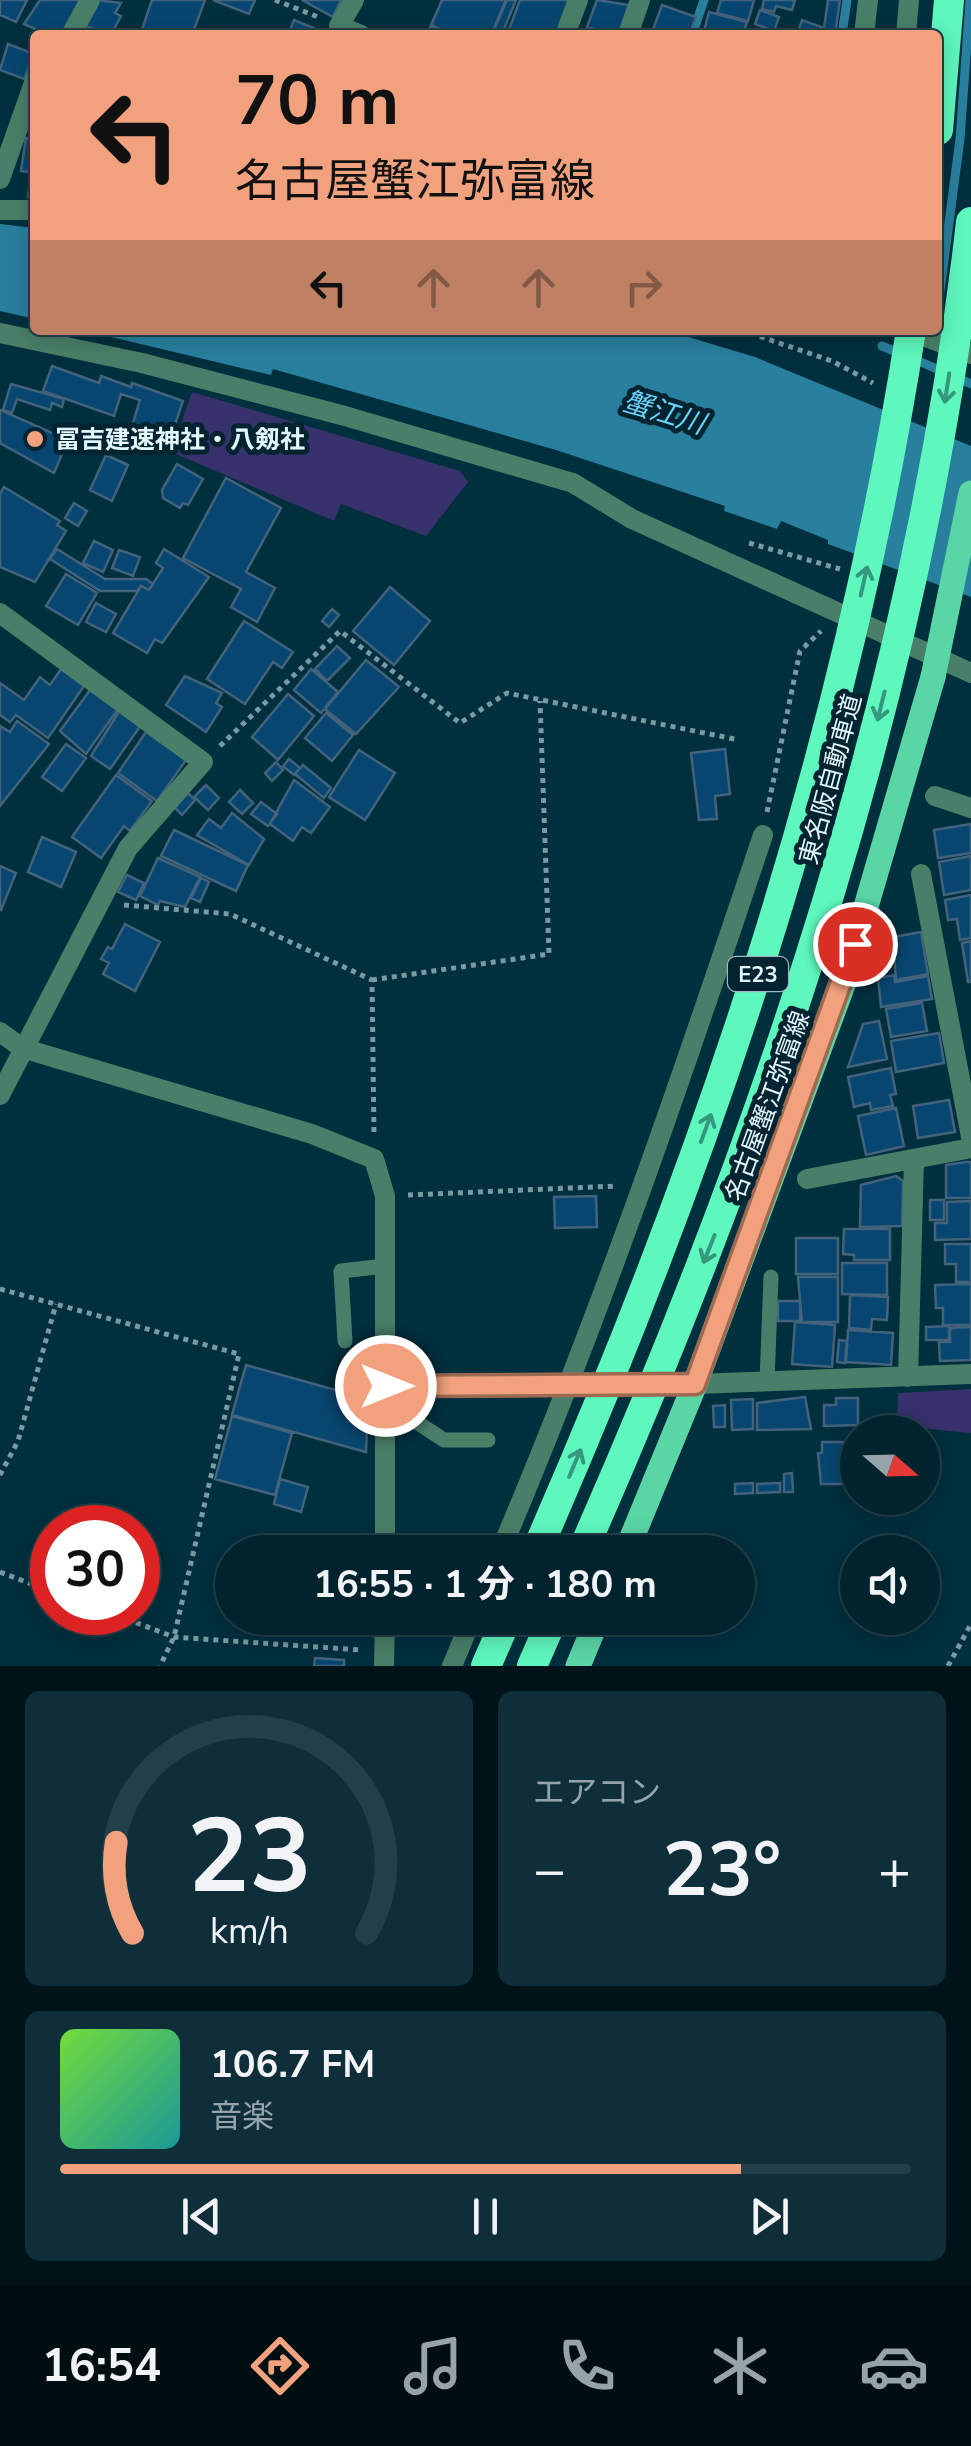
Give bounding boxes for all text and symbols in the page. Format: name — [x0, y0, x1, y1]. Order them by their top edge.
text: 70 m — [235, 53, 399, 149]
icon: left — [70, 70, 200, 200]
text: 名古屋蟹江弥富線 — [235, 151, 595, 212]
icon: left — [301, 260, 356, 315]
icon: ahead — [406, 260, 461, 315]
icon: ahead — [511, 260, 566, 315]
icon: right — [616, 260, 671, 315]
one-way arrow — [938, 371, 956, 404]
water label: 蟹江川 — [618, 383, 712, 444]
place label: 冨吉建速神社・八剱社 — [55, 423, 305, 457]
marker: 冨吉建速神社・八剱社 — [24, 428, 46, 450]
one-way arrow — [856, 566, 874, 598]
street label: 東名阪自動車道 — [792, 690, 870, 868]
one-way arrow — [870, 690, 889, 721]
pin — [813, 902, 898, 987]
icon: arrive — [828, 917, 883, 972]
road number: E23 — [728, 957, 788, 991]
street label: 名古屋蟹江弥富線 — [718, 1007, 818, 1206]
one-way arrow — [698, 1113, 716, 1144]
one-way arrow — [699, 1233, 717, 1264]
position arrow — [334, 1334, 438, 1438]
north arrow — [840, 1415, 940, 1515]
map controls — [840, 1415, 940, 1635]
one-way arrow — [567, 1448, 585, 1479]
speed limit sign: 30 — [30, 1505, 160, 1635]
button: sound — [840, 1535, 940, 1635]
text: 16:55 · 1 分 · 180 m — [313, 1559, 657, 1610]
text: エアコン — [533, 1771, 661, 1814]
text: 23 — [187, 1786, 311, 1928]
text: 23° — [663, 1819, 781, 1921]
text: − — [533, 1833, 566, 1908]
text: + — [878, 1833, 911, 1908]
text: km/h — [210, 1907, 288, 1956]
text: 106.7 FM — [210, 2039, 375, 2090]
text: 音楽 — [210, 2095, 274, 2138]
icon: previous — [174, 2189, 229, 2244]
icon: pause — [458, 2189, 513, 2244]
icon: next — [742, 2189, 797, 2244]
icon: directions — [245, 2331, 315, 2401]
icon: music — [398, 2331, 468, 2401]
icon: phone — [552, 2331, 622, 2401]
icon: climate — [705, 2331, 775, 2401]
icon: car — [859, 2331, 929, 2401]
text: 16:54 — [42, 2336, 161, 2397]

